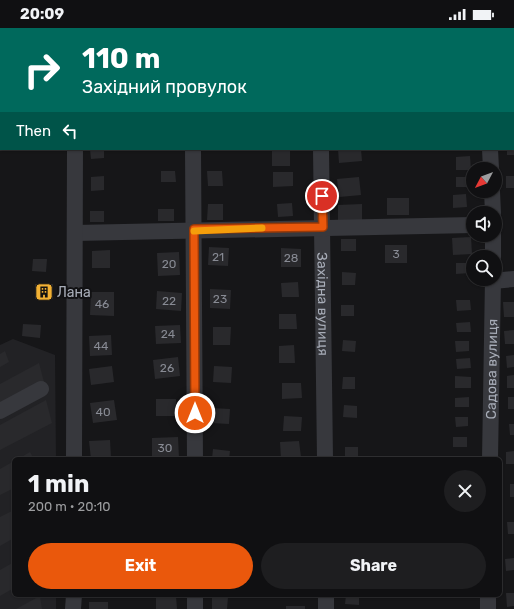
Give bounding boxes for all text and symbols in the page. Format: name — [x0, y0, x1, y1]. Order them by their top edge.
text: 20:09 — [20, 5, 64, 23]
text: 110 m — [82, 42, 160, 75]
icon: right — [16, 44, 68, 96]
text: Західний провулок — [82, 76, 247, 98]
icon: left — [59, 120, 81, 142]
text: Then — [16, 122, 51, 140]
north arrow — [466, 162, 502, 198]
map controls — [466, 162, 502, 286]
pin — [305, 179, 339, 213]
icon: arrive — [311, 185, 333, 207]
button: sound — [466, 206, 502, 242]
house number: 3 — [392, 247, 400, 261]
house number: 21 — [212, 250, 224, 264]
button: search — [466, 250, 502, 286]
house number: 28 — [284, 251, 298, 265]
street label: Західна вулиця — [314, 252, 332, 356]
house number: 20 — [162, 257, 176, 271]
building icon: Лана — [34, 282, 54, 302]
place label: Лана — [57, 284, 91, 301]
house number: 23 — [213, 292, 227, 306]
house number: 22 — [162, 294, 176, 308]
house number: 46 — [95, 297, 109, 311]
street label: Садова вулиця — [482, 319, 501, 419]
house number: 24 — [161, 327, 176, 341]
house number: 44 — [94, 339, 109, 353]
house number: 26 — [160, 361, 174, 375]
position arrow — [174, 392, 216, 434]
house number: 40 — [95, 405, 111, 419]
house number: 30 — [158, 441, 172, 455]
text: 1 min — [28, 470, 89, 498]
button: close — [444, 470, 486, 512]
text: 200 m · 20:10 — [28, 499, 111, 514]
button: Exit — [28, 543, 253, 589]
button: Share — [261, 543, 486, 589]

